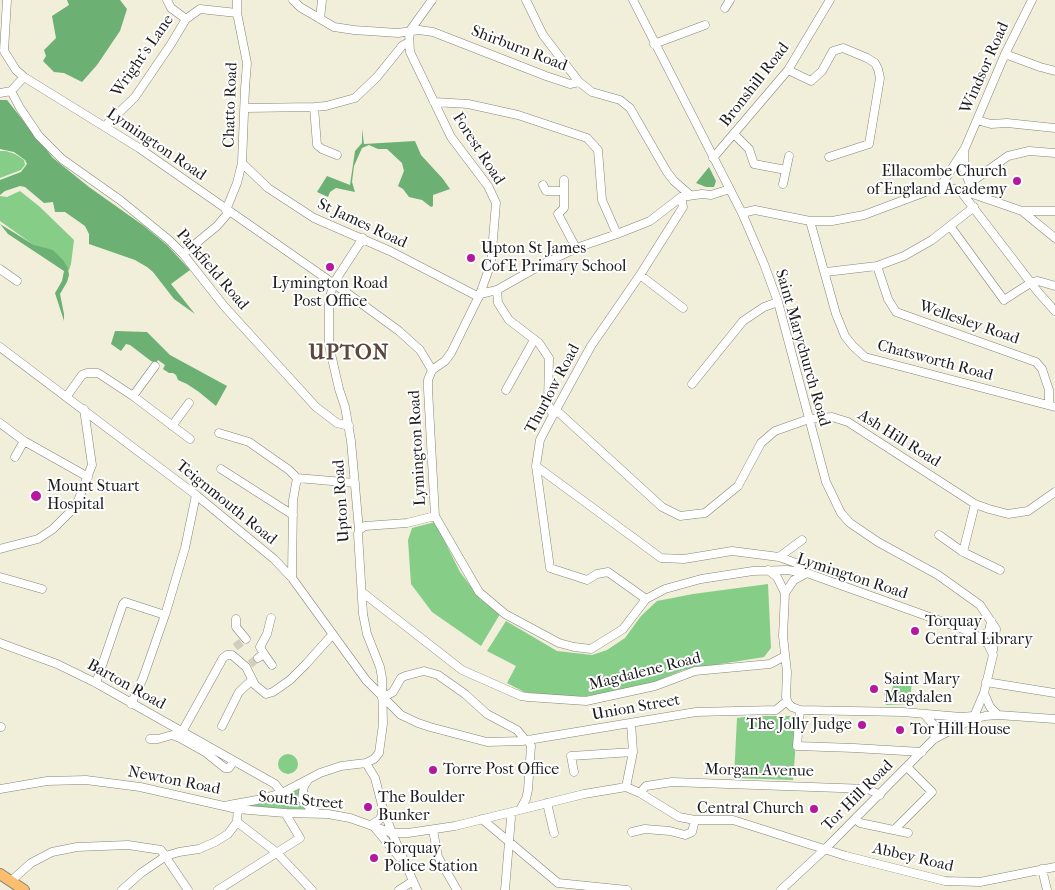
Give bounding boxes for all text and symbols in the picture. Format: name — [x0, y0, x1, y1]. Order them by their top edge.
street label: Wright's Lane — [108, 11, 178, 101]
street label: Windsor Road — [956, 19, 1014, 117]
street label: Shirburn Road — [468, 22, 570, 76]
street label: Bronshill Road — [716, 39, 794, 131]
street label: Chatto Road — [220, 62, 242, 148]
street label: Lymington Road — [103, 105, 209, 185]
street label: Forest Road — [448, 109, 508, 189]
place label: Ellacombe Church of England Academy — [867, 162, 1007, 200]
marker: Ellacombe Church of England Academy — [1011, 175, 1023, 187]
street label: St James Road — [314, 195, 410, 253]
street label: Parkfield Road — [172, 226, 252, 314]
place label: Upton St James CofE Primary School — [481, 239, 626, 277]
marker: Upton St James CofE Primary School — [465, 252, 477, 264]
marker: Lymington Road Post Office — [324, 261, 336, 273]
street label: Saint Marychurch Road — [770, 267, 834, 429]
place label: Lymington Road Post Office — [272, 274, 388, 312]
street label: Wellesley Road — [916, 297, 1022, 349]
street label: Chatsworth Road — [875, 336, 995, 386]
district label: UPTON — [308, 341, 390, 367]
street label: Thurlow Road — [521, 341, 585, 437]
street label: Lymington Road — [405, 390, 431, 506]
street label: Ash Hill Road — [854, 406, 944, 472]
street label: Teignmouth Road — [172, 457, 280, 549]
street label: Upton Road — [330, 459, 354, 543]
place label: Mount Stuart Hospital — [47, 477, 140, 515]
marker: Mount Stuart Hospital — [29, 489, 43, 503]
street label: Lymington Road — [794, 550, 910, 604]
place label: Torquay Central Library — [925, 612, 1033, 650]
marker: Torquay Central Library — [909, 625, 921, 637]
street label: Magdalene Road — [587, 649, 703, 695]
street label: Barton Road — [83, 656, 169, 714]
place label: Saint Mary Magdalen — [884, 670, 960, 708]
marker: Saint Mary Magdalen — [868, 683, 880, 695]
street label: Union Street — [590, 691, 682, 725]
place label: The Jolly Judge — [747, 715, 852, 735]
marker: The Jolly Judge — [856, 719, 868, 731]
place label: Tor Hill House — [910, 720, 1010, 740]
marker: Tor Hill House — [894, 724, 906, 736]
street label: Tor Hill Road — [818, 756, 898, 836]
place label: Torre Post Office — [443, 760, 559, 780]
street label: Morgan Avenue — [704, 760, 814, 782]
street label: Newton Road — [126, 763, 222, 799]
marker: Torre Post Office — [427, 764, 439, 776]
street label: South Street — [258, 788, 344, 814]
place label: The Boulder Bunker — [378, 788, 465, 826]
place label: Central Church — [697, 799, 804, 819]
marker: The Boulder Bunker — [362, 801, 374, 813]
marker: Central Church — [808, 803, 820, 815]
place label: Torquay Police Station — [384, 839, 478, 877]
street label: Abbey Road — [871, 839, 955, 877]
marker: Torquay Police Station — [368, 852, 380, 864]

